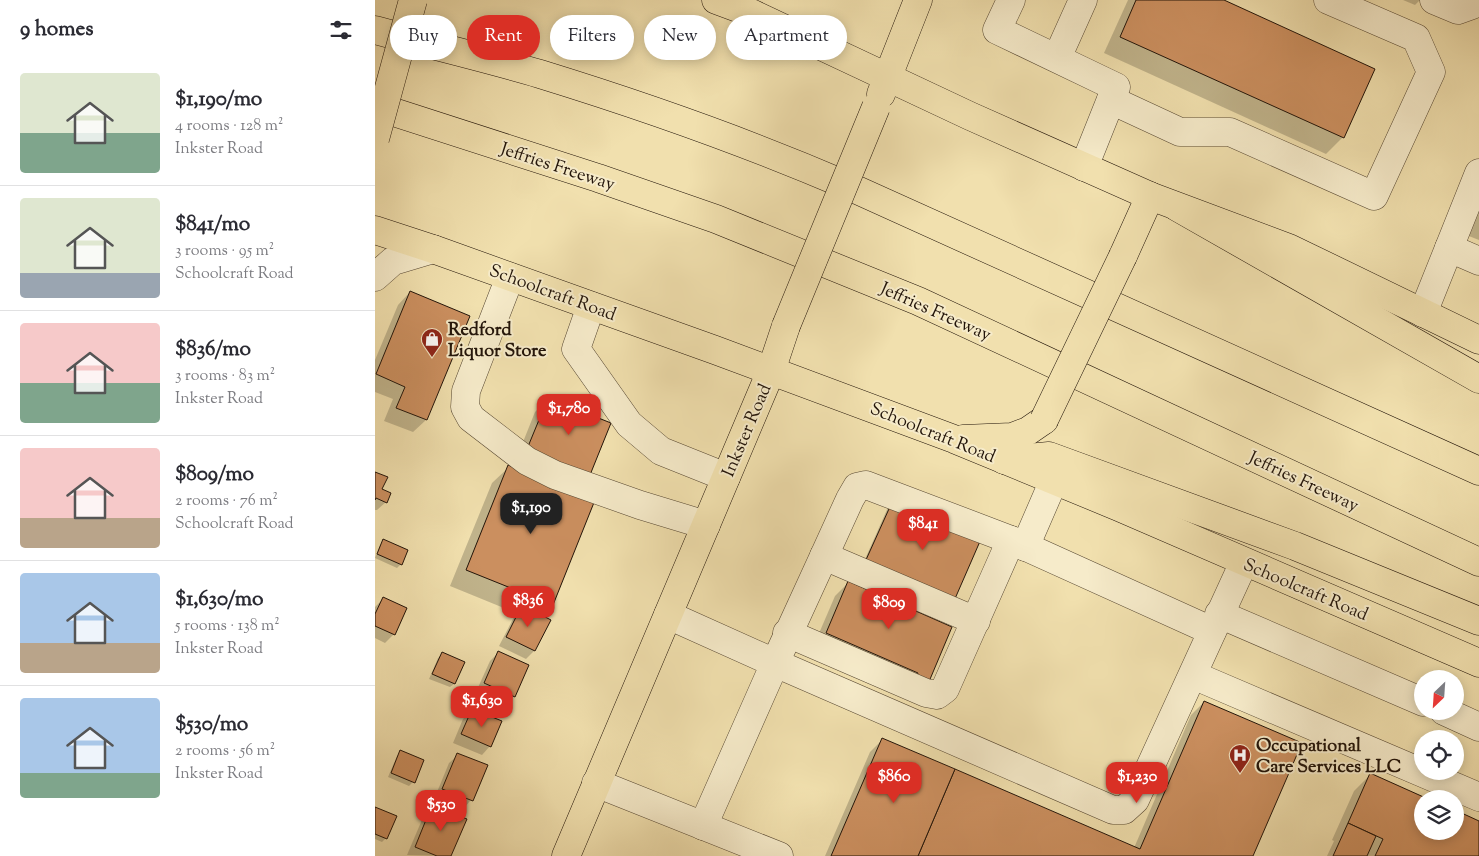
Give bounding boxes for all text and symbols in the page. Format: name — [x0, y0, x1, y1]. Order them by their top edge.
text: 9 homes — [20, 15, 93, 45]
chip: Buy — [390, 15, 457, 60]
chip: Rent — [467, 15, 540, 60]
chip: Filters — [550, 15, 634, 60]
chip: New — [644, 15, 716, 60]
chip: Apartment — [726, 15, 847, 60]
icon: filters — [327, 16, 355, 44]
text: $1,190/mo — [175, 85, 262, 115]
icon: home — [60, 93, 120, 153]
text: 4 rooms · 128 m² — [175, 115, 283, 138]
street label: Jeffries Freeway — [496, 137, 618, 199]
text: Inkster Road — [175, 138, 263, 161]
text: $841/mo — [175, 210, 250, 240]
icon: home — [60, 218, 120, 278]
text: 3 rooms · 95 m² — [175, 240, 274, 263]
street label: Schoolcraft Road — [485, 259, 619, 329]
text: Schoolcraft Road — [175, 263, 294, 286]
street label: Jeffries Freeway — [875, 276, 995, 349]
place label: Redford Liquor Store — [448, 318, 547, 365]
shop icon: Redford Liquor Store — [420, 327, 444, 358]
text: $836/mo — [175, 335, 251, 365]
icon: home — [60, 343, 120, 403]
text: 3 rooms · 83 m² — [175, 365, 275, 388]
street label: Inkster Road — [717, 380, 779, 481]
text: Inkster Road — [175, 388, 263, 411]
pin: $1,780 — [528, 394, 610, 436]
street label: Schoolcraft Road — [866, 397, 999, 471]
text: $1,780 — [548, 398, 590, 421]
street label: Jeffries Freeway — [1243, 445, 1363, 520]
text: $809/mo — [175, 460, 254, 490]
icon: home — [60, 468, 120, 528]
text: 2 rooms · 76 m² — [175, 490, 278, 513]
pin: $1,190 — [490, 492, 572, 535]
text: $1,190 — [511, 497, 551, 520]
pin: $841 — [893, 508, 953, 551]
text: Schoolcraft Road — [175, 513, 294, 536]
text: $841 — [908, 513, 938, 536]
street label: Schoolcraft Road — [1239, 553, 1372, 629]
text: $1,630/mo — [175, 585, 264, 615]
pin: $836 — [498, 586, 558, 628]
pin: $809 — [859, 588, 919, 630]
text: $836 — [513, 590, 543, 613]
text: $809 — [873, 592, 905, 615]
icon: home — [60, 593, 120, 653]
text: 5 rooms · 138 m² — [175, 615, 280, 638]
text: Inkster Road — [175, 638, 263, 661]
north arrow — [1414, 670, 1464, 720]
map controls — [1414, 670, 1464, 840]
pin: $1,630 — [441, 686, 523, 728]
text: $1,630 — [462, 690, 502, 713]
text: $530/mo — [175, 710, 248, 740]
icon: home — [60, 718, 120, 778]
button: locate — [1414, 730, 1464, 780]
place label: Occupational Care Services LLC — [1256, 734, 1401, 781]
text: 2 rooms · 56 m² — [175, 740, 275, 763]
hospital icon: Occupational Care Services LLC — [1228, 743, 1252, 774]
pin: $860 — [864, 762, 924, 804]
pin: $1,230 — [1096, 762, 1178, 804]
text: Inkster Road — [175, 763, 263, 786]
text: $860 — [878, 766, 910, 789]
text: $1,230 — [1117, 766, 1157, 789]
pin: $530 — [411, 790, 471, 832]
button: layers — [1414, 790, 1464, 840]
text: $530 — [427, 794, 455, 817]

